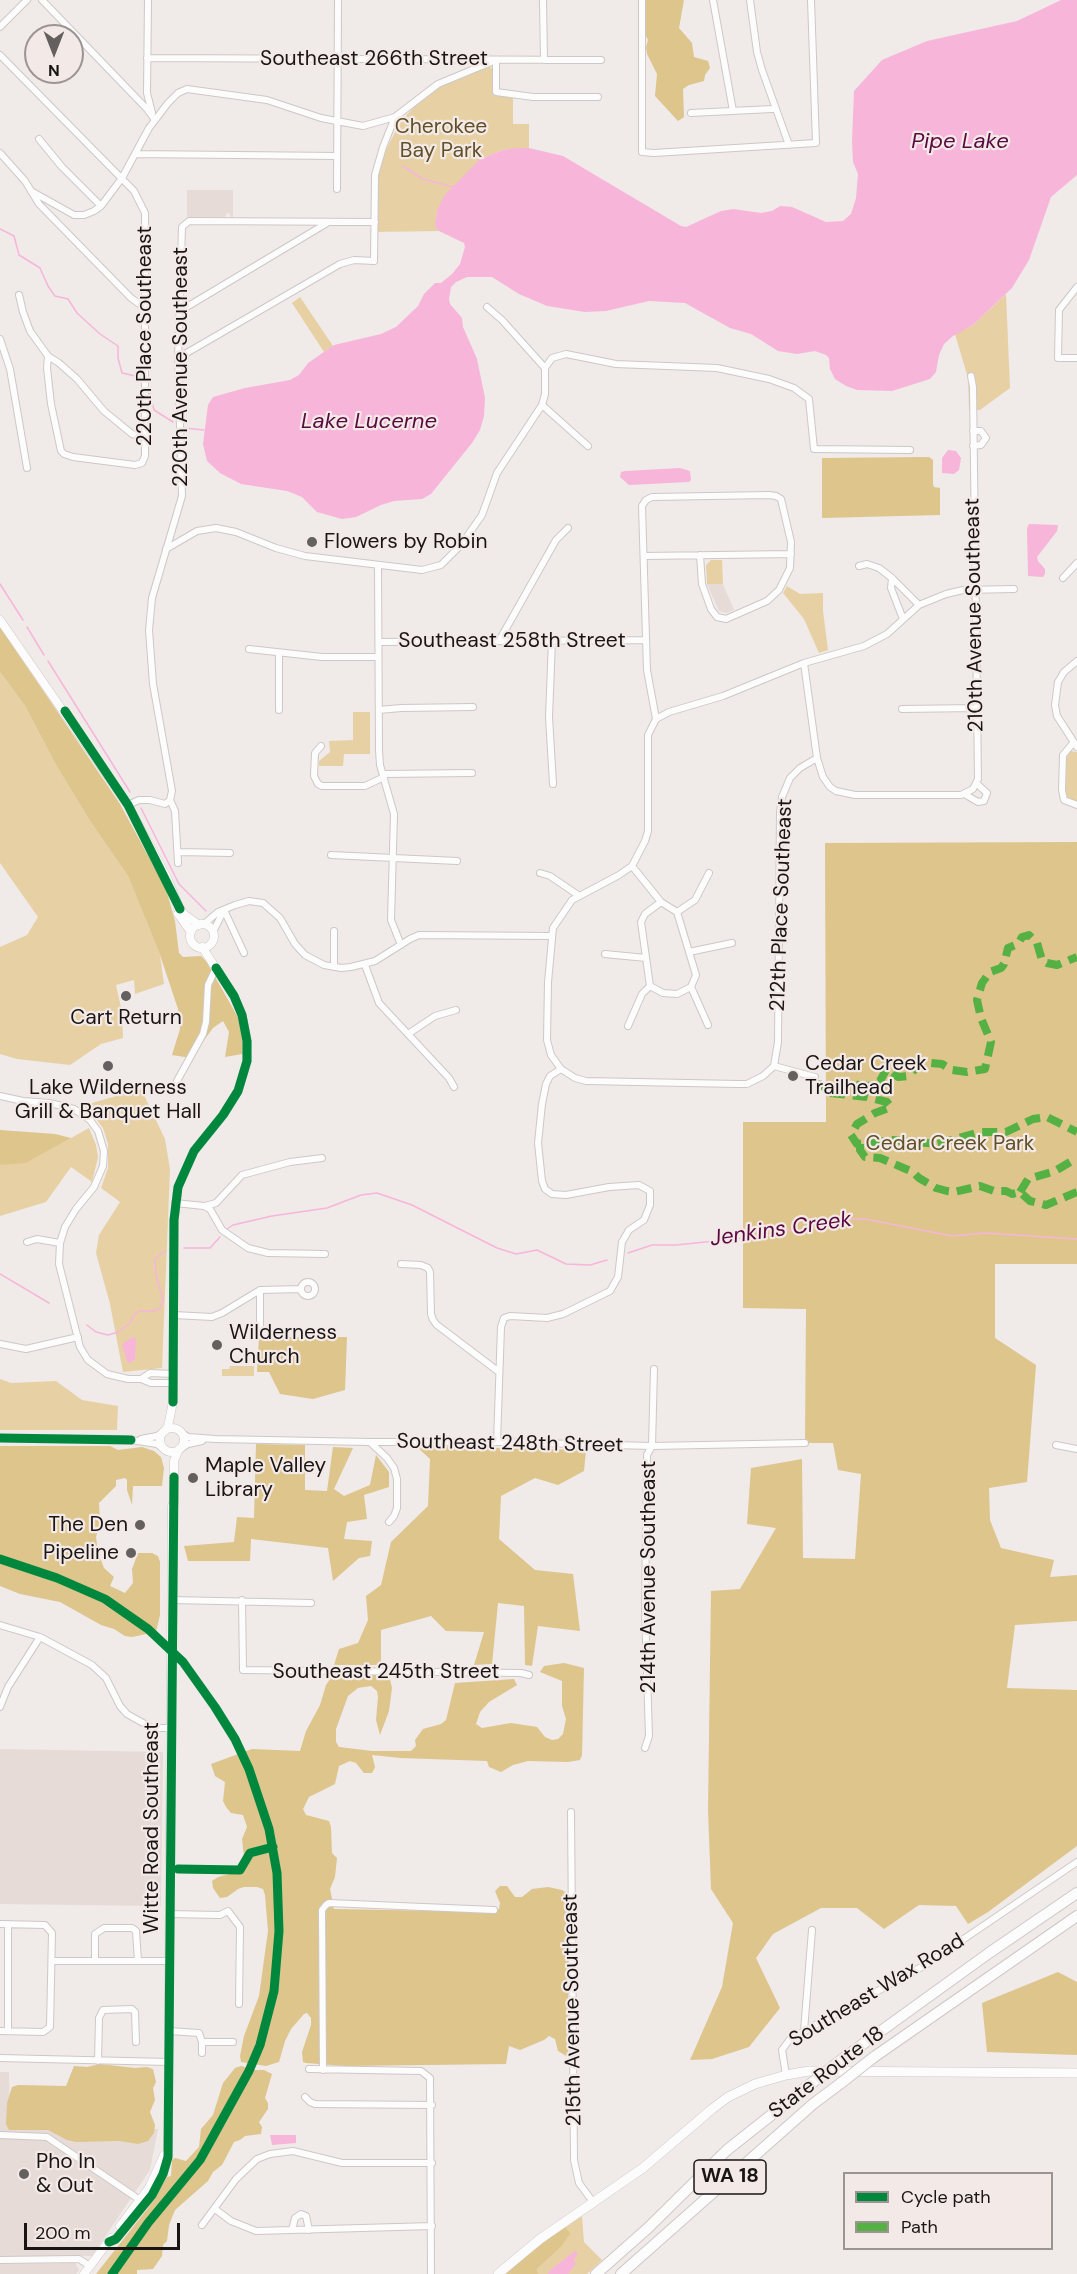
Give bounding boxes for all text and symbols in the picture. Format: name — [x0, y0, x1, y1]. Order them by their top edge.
north arrow — [24, 24, 84, 84]
street label: Southeast 266th Street — [260, 46, 488, 72]
text: N — [48, 60, 60, 81]
park label: Cherokee Bay Park — [395, 114, 487, 164]
water label: Pipe Lake — [911, 129, 1009, 155]
street label: 220th Place Southeast — [132, 226, 158, 446]
street label: 220th Avenue Southeast — [168, 247, 194, 487]
water label: Lake Lucerne — [301, 409, 437, 435]
street label: 210th Avenue Southeast — [960, 498, 990, 732]
place label: Flowers by Robin — [324, 529, 488, 555]
marker: Flowers by Robin — [305, 535, 319, 549]
street label: Southeast 258th Street — [398, 628, 626, 654]
street label: 212th Place Southeast — [766, 798, 798, 1012]
marker: Cart Return — [119, 989, 133, 1003]
place label: Cart Return — [70, 1005, 182, 1031]
place label: Cedar Creek Trailhead — [805, 1051, 927, 1101]
marker: Lake Wilderness Grill & Banquet Hall — [101, 1059, 115, 1073]
marker: Cedar Creek Trailhead — [786, 1069, 800, 1083]
place label: Lake Wilderness Grill & Banquet Hall — [15, 1075, 201, 1125]
park label: Cedar Creek Park — [866, 1131, 1034, 1157]
water label: Jenkins Creek — [709, 1207, 853, 1253]
place label: Wilderness Church — [229, 1320, 337, 1370]
marker: Wilderness Church — [210, 1338, 224, 1352]
street label: Southeast 248th Street — [396, 1429, 624, 1459]
place label: Maple Valley Library — [205, 1453, 326, 1503]
street label: 214th Avenue Southeast — [636, 1461, 662, 1693]
marker: Maple Valley Library — [186, 1471, 200, 1485]
place label: The Den — [48, 1512, 128, 1538]
marker: The Den — [133, 1518, 147, 1532]
place label: Pipeline — [43, 1540, 119, 1566]
marker: Pipeline — [124, 1546, 138, 1560]
street label: Southeast 245th Street — [273, 1659, 499, 1685]
street label: Witte Road Southeast — [139, 1722, 165, 1934]
street label: 215th Avenue Southeast — [558, 1893, 588, 2127]
street label: Southeast Wax Road — [785, 1929, 969, 2053]
street label: State Route 18 — [764, 2021, 890, 2125]
place label: Pho In & Out — [36, 2149, 95, 2199]
road number: WA 18 — [694, 2160, 766, 2194]
marker: Pho In & Out — [17, 2167, 31, 2181]
legend — [843, 2172, 1053, 2250]
text: Cycle path — [901, 2185, 991, 2209]
scale bar — [27, 2211, 183, 2249]
text: Path — [901, 2215, 938, 2239]
text: 200 m — [35, 2221, 91, 2245]

